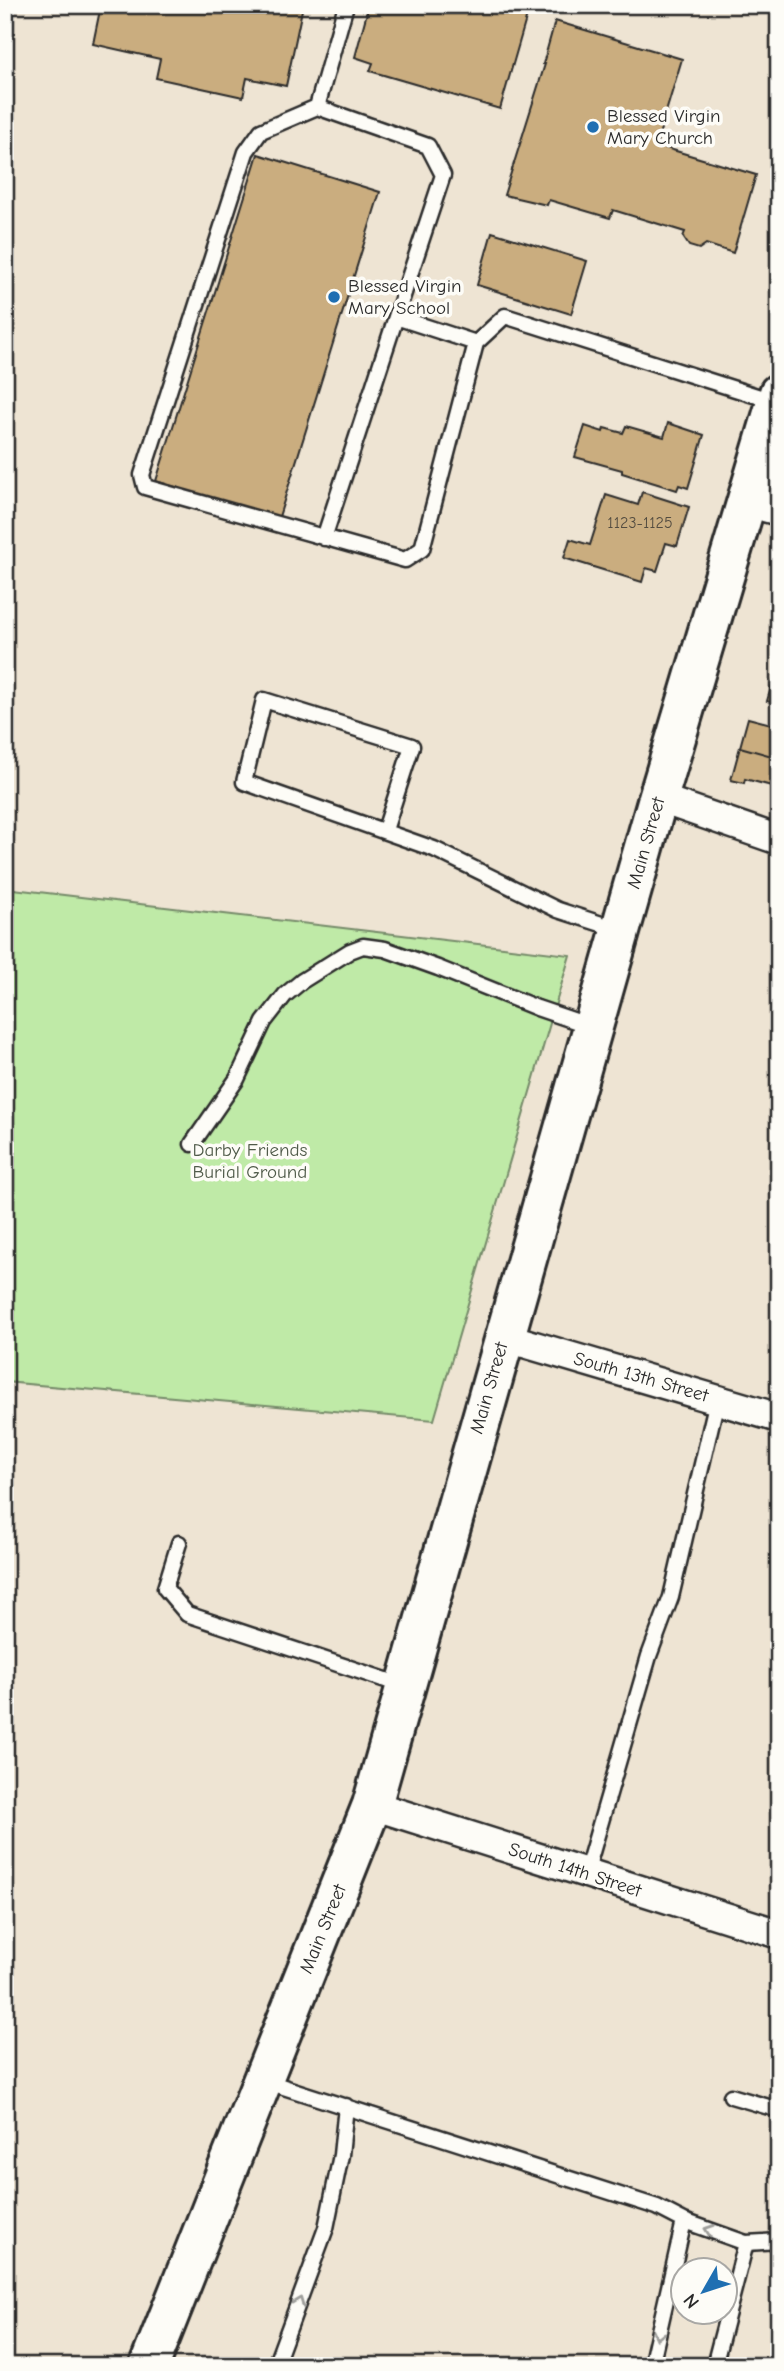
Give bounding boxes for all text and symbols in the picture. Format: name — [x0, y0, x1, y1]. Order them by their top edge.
place label: Blessed Virgin Mary Church — [607, 105, 721, 149]
marker: Blessed Virgin Mary Church — [585, 119, 601, 135]
place label: Blessed Virgin Mary School — [348, 275, 462, 319]
marker: Blessed Virgin Mary School — [326, 289, 342, 305]
house number: 1123-1125 — [607, 514, 673, 532]
street label: Main Street — [622, 794, 670, 891]
park label: Darby Friends Burial Ground — [192, 1139, 308, 1183]
street label: Main Street — [465, 1339, 513, 1436]
street label: South 13th Street — [571, 1347, 711, 1407]
street label: South 14th Street — [506, 1838, 645, 1902]
street label: Main Street — [295, 1881, 351, 1977]
one-way arrow — [704, 2224, 716, 2238]
north arrow — [668, 2256, 738, 2326]
text: N — [679, 2289, 704, 2313]
one-way arrow — [290, 2296, 304, 2308]
one-way arrow — [651, 2329, 666, 2341]

